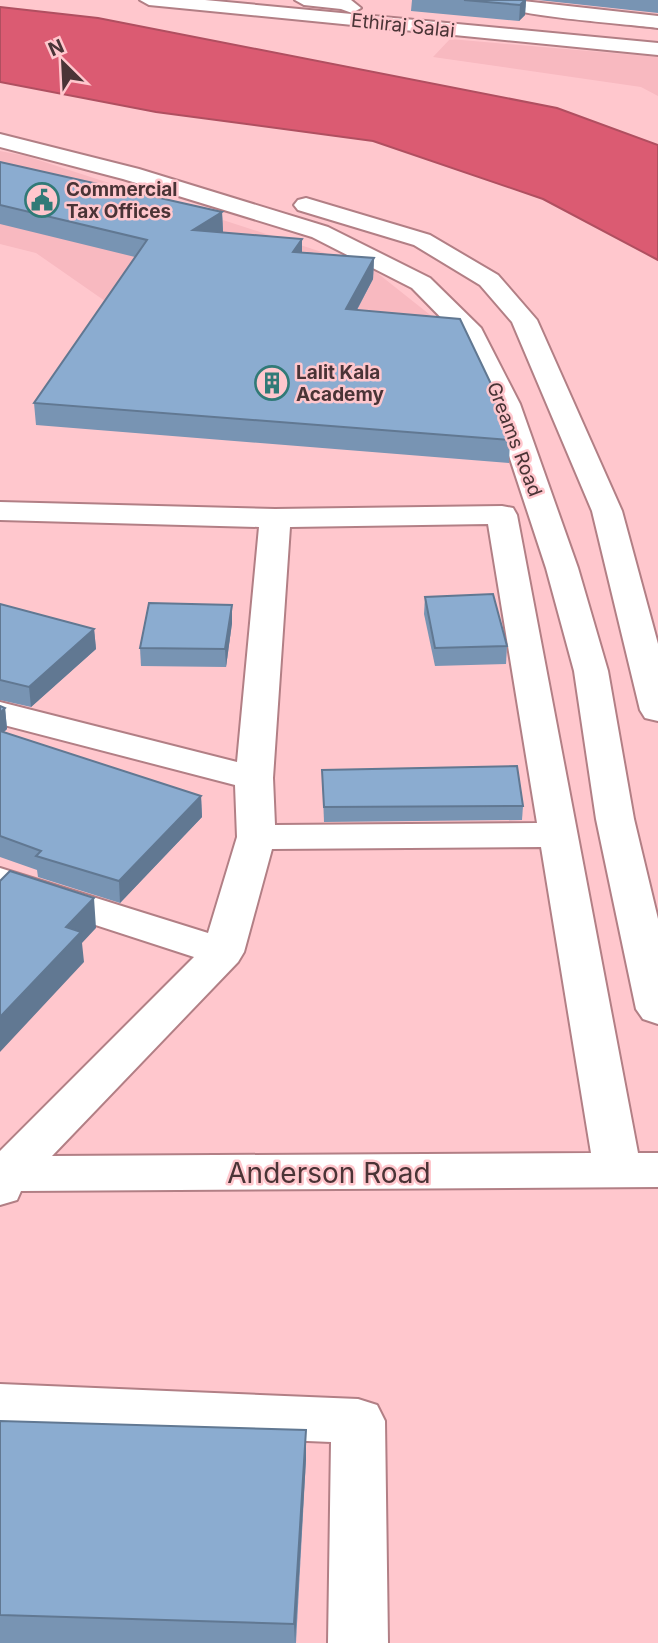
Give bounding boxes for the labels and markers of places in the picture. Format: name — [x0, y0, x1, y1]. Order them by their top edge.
place label: Commercial Tax Offices — [66, 178, 178, 223]
public building icon: Commercial Tax Offices — [23, 181, 61, 219]
place label: Lalit Kala Academy — [296, 361, 384, 406]
building icon: Lalit Kala Academy — [253, 364, 291, 402]

